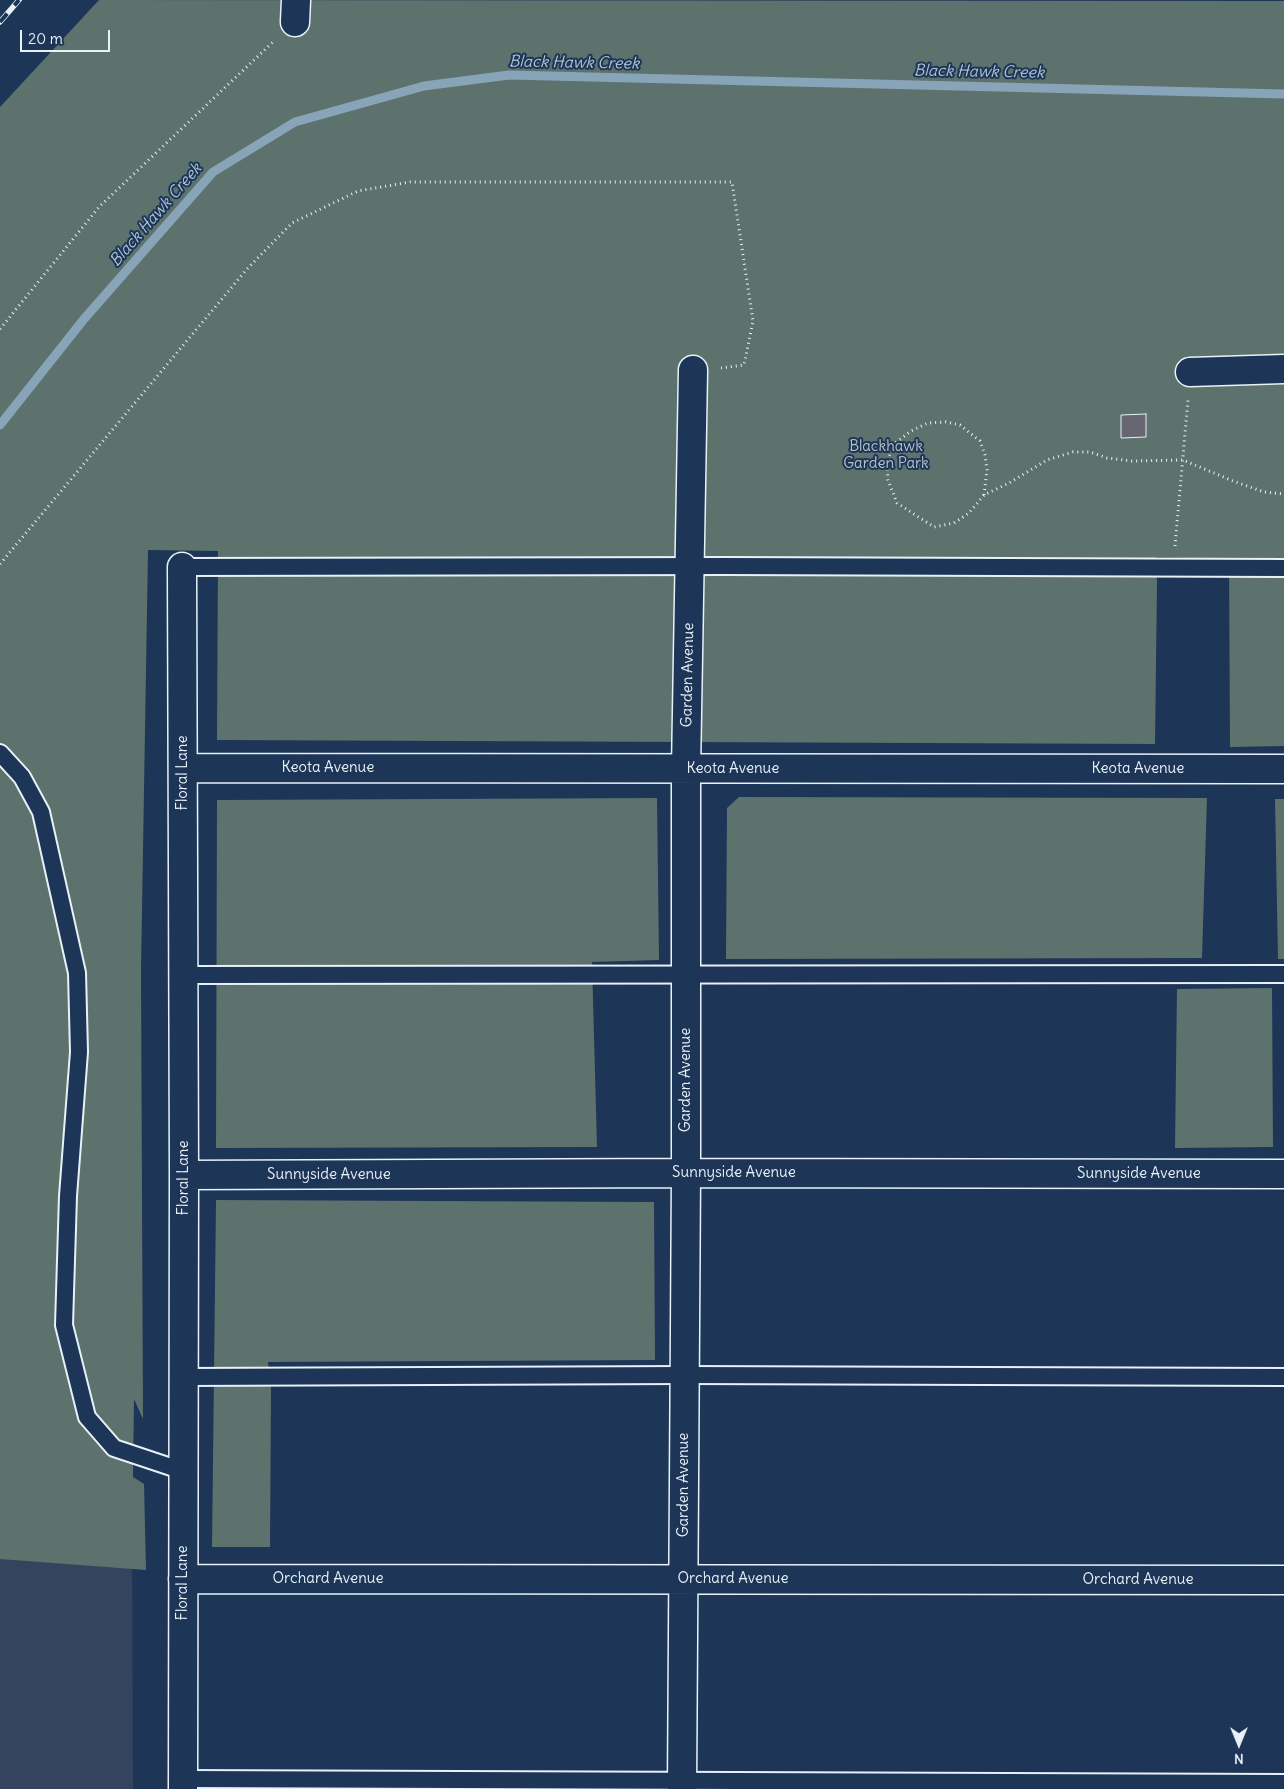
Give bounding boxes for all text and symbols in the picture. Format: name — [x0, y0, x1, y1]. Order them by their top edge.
scale bar — [22, 20, 112, 52]
text: 20 m — [28, 29, 63, 48]
water label: Black Hawk Creek — [509, 52, 639, 74]
water label: Black Hawk Creek — [914, 61, 1044, 83]
water label: Black Hawk Creek — [106, 160, 206, 270]
park label: Blackhawk Garden Park — [843, 438, 929, 473]
street label: Garden Avenue — [678, 622, 698, 728]
street label: Floral Lane — [174, 735, 192, 811]
street label: Keota Avenue — [282, 759, 374, 777]
street label: Keota Avenue — [687, 760, 779, 778]
street label: Keota Avenue — [1092, 760, 1184, 778]
street label: Garden Avenue — [677, 1028, 695, 1132]
street label: Floral Lane — [175, 1140, 193, 1216]
street label: Sunnyside Avenue — [672, 1164, 796, 1182]
street label: Sunnyside Avenue — [1077, 1165, 1201, 1183]
street label: Sunnyside Avenue — [267, 1166, 391, 1184]
street label: Garden Avenue — [675, 1433, 693, 1537]
street label: Floral Lane — [174, 1545, 192, 1621]
street label: Orchard Avenue — [272, 1570, 384, 1588]
street label: Orchard Avenue — [677, 1570, 789, 1588]
street label: Orchard Avenue — [1082, 1571, 1194, 1589]
north arrow — [1214, 1719, 1264, 1769]
text: N — [1234, 1750, 1244, 1768]

